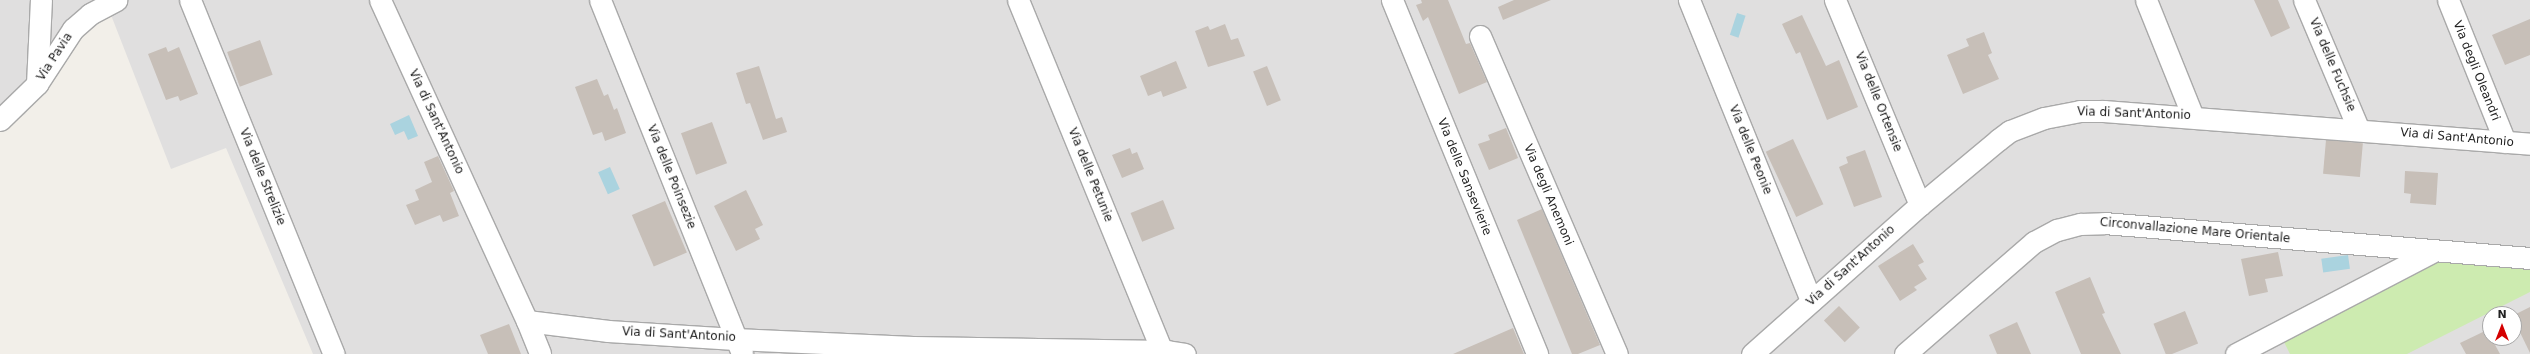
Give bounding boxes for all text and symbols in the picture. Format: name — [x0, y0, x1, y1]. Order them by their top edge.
street label: Via delle Fuchsie — [2306, 16, 2358, 114]
street label: Via degli Oleandri — [2449, 19, 2503, 123]
street label: Via Pavia — [34, 30, 76, 84]
street label: Via delle Ortensie — [1851, 50, 1905, 154]
street label: Via di Sant'Antonio — [405, 67, 467, 177]
street label: Via delle Peonie — [1725, 103, 1775, 197]
street label: Via di Sant'Antonio — [2077, 105, 2191, 123]
street label: Via delle Sansevierie — [1434, 116, 1494, 238]
street label: Via delle Poinsezie — [644, 123, 698, 231]
street label: Via delle Strelizie — [236, 126, 288, 228]
street label: Via delle Petunie — [1065, 126, 1115, 224]
street label: Via di Sant'Antonio — [2400, 126, 2514, 150]
street label: Via degli Anemoni — [1520, 142, 1576, 248]
street label: Circonvallazione Mare Orientale — [2099, 215, 2291, 247]
street label: Via di Sant'Antonio — [1804, 223, 1898, 309]
north arrow — [2482, 306, 2522, 346]
text: N — [2497, 308, 2507, 321]
street label: Via di Sant'Antonio — [622, 325, 736, 345]

